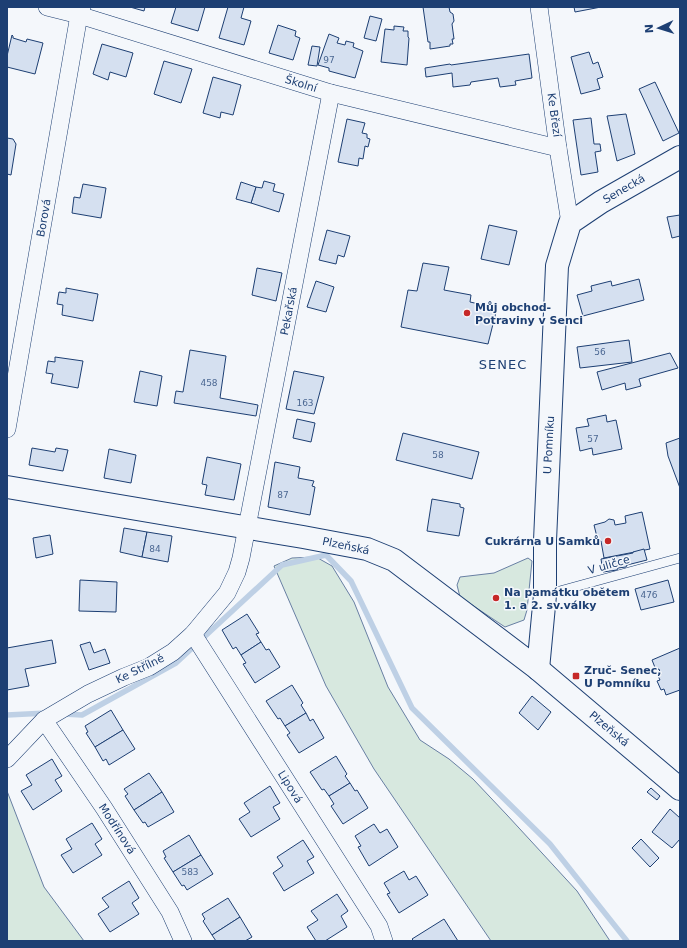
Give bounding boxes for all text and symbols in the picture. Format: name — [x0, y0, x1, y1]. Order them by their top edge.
north arrow — [639, 8, 679, 48]
text: N — [643, 24, 656, 34]
house number: 97 — [323, 55, 335, 65]
street label: Školní — [283, 73, 319, 95]
street label: Ke Březí — [544, 92, 564, 139]
street label: Senecká — [601, 172, 647, 206]
street label: Borová — [34, 198, 54, 238]
street label: Pekařská — [278, 286, 300, 336]
place label: Můj obchod- Potraviny v Senci — [475, 301, 583, 327]
marker: Můj obchod- Potraviny v Senci — [462, 308, 472, 318]
house number: 56 — [594, 347, 606, 357]
district label: SENEC — [479, 357, 527, 372]
house number: 458 — [200, 378, 218, 388]
house number: 163 — [296, 398, 314, 408]
street label: U Pomníku — [541, 416, 557, 474]
house number: 57 — [587, 434, 599, 444]
house number: 58 — [432, 450, 444, 460]
house number: 87 — [277, 490, 289, 500]
street label: Plzeňská — [321, 535, 371, 557]
place label: Cukrárna U Samků — [485, 535, 600, 548]
marker: Cukrárna U Samků — [603, 536, 613, 546]
house number: 84 — [149, 544, 161, 554]
street label: V uličce — [587, 553, 632, 577]
place label: Na památku obětem 1. a 2. sv.války — [504, 586, 630, 612]
house number: 476 — [640, 590, 658, 600]
marker: Na památku obětem 1. a 2. sv.války — [491, 593, 501, 603]
street label: Ke Střílně — [114, 652, 167, 686]
place label: Zruč- Senec, U Pomníku — [584, 664, 662, 690]
marker: Zruč- Senec, U Pomníku — [571, 671, 581, 681]
street label: Plzeňská — [586, 709, 632, 749]
street label: Lipová — [275, 768, 305, 806]
street label: Modřínová — [96, 801, 138, 857]
house number: 583 — [181, 867, 199, 877]

